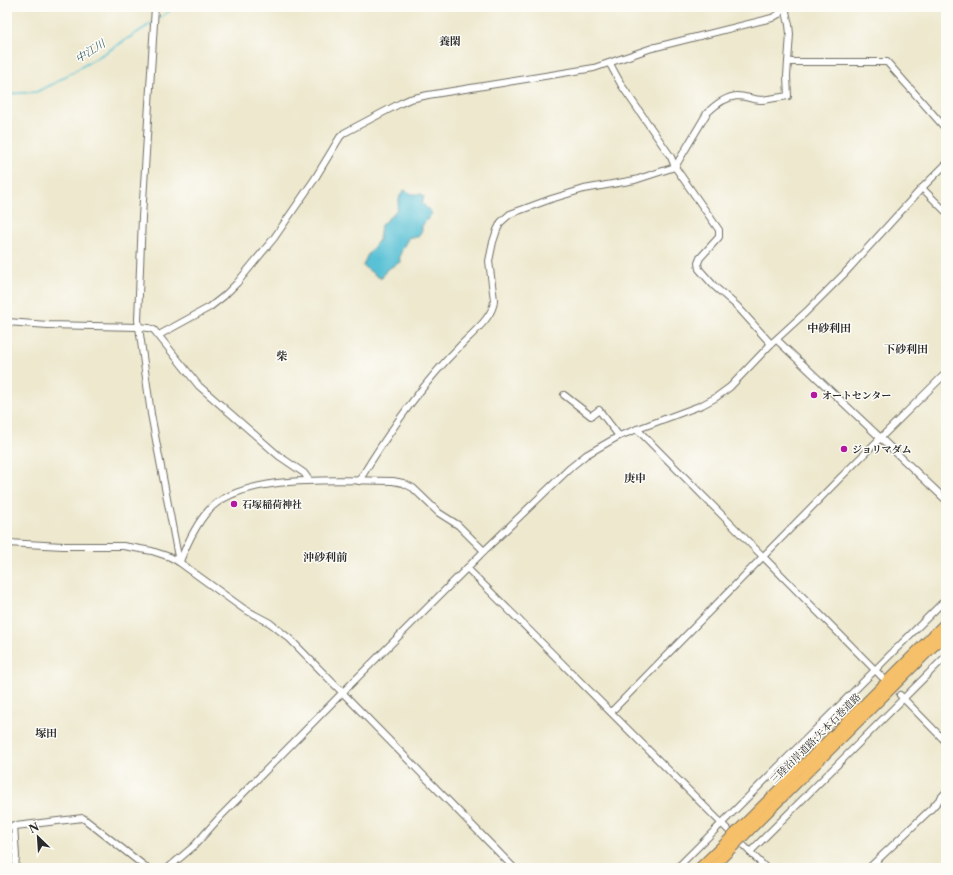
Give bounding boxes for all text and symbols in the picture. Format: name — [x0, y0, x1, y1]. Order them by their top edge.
district label: 養閑 — [439, 34, 461, 48]
water label: 中江川 — [72, 36, 109, 66]
district label: 中砂利田 — [807, 321, 851, 335]
district label: 下砂利田 — [884, 342, 928, 356]
district label: 柴 — [277, 349, 288, 363]
place label: オートセンター — [822, 389, 891, 402]
marker: オートセンター — [809, 390, 819, 400]
place label: ジョリマダム — [852, 443, 912, 456]
marker: ジョリマダム — [839, 444, 849, 454]
district label: 庚申 — [624, 471, 646, 485]
place label: 石塚稲荷神社 — [242, 498, 302, 511]
marker: 石塚稲荷神社 — [229, 499, 239, 509]
district label: 沖砂利前 — [303, 550, 348, 564]
street label: 三陸沿岸道路;矢本石巻道路 — [767, 690, 863, 786]
district label: 塚田 — [35, 726, 57, 740]
north arrow — [18, 817, 58, 857]
text: N — [26, 819, 41, 836]

